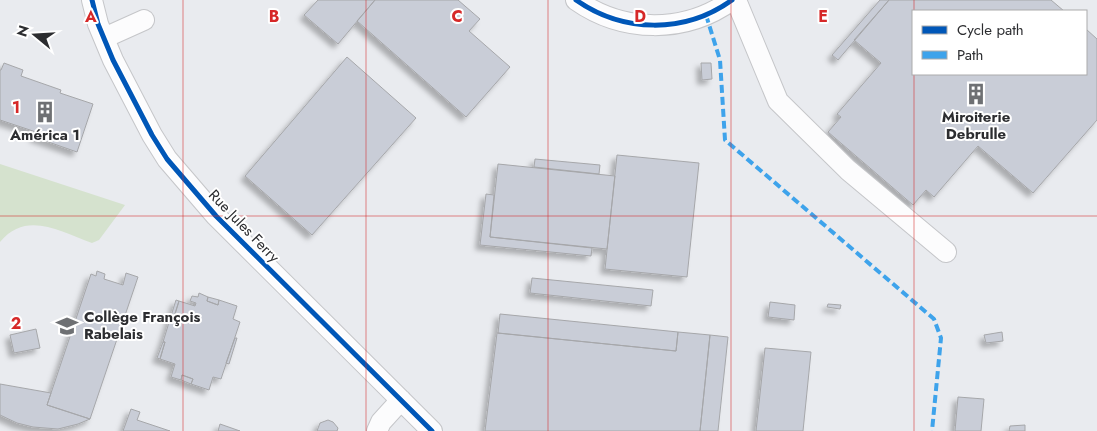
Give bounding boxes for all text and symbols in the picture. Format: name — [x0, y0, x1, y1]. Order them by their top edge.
text: A — [84, 5, 97, 28]
text: B — [269, 5, 279, 28]
text: C — [451, 5, 463, 28]
text: D — [634, 5, 646, 28]
text: E — [818, 5, 828, 28]
north arrow — [10, 10, 60, 60]
legend — [912, 10, 1087, 75]
text: Cycle path — [957, 19, 1024, 41]
text: N — [11, 23, 34, 39]
text: Path — [957, 44, 983, 66]
building icon: Miroiterie Debrulle — [963, 81, 989, 107]
text: 1 — [12, 96, 20, 119]
building icon: América 1 — [32, 99, 58, 125]
place label: Miroiterie Debrulle — [942, 106, 1011, 145]
place label: América 1 — [9, 124, 80, 146]
street label: Rue Jules Ferry — [204, 185, 285, 268]
place label: Collège François Rabelais — [84, 306, 201, 345]
text: 2 — [11, 312, 21, 335]
school or university icon: Collège François Rabelais — [54, 313, 80, 339]

